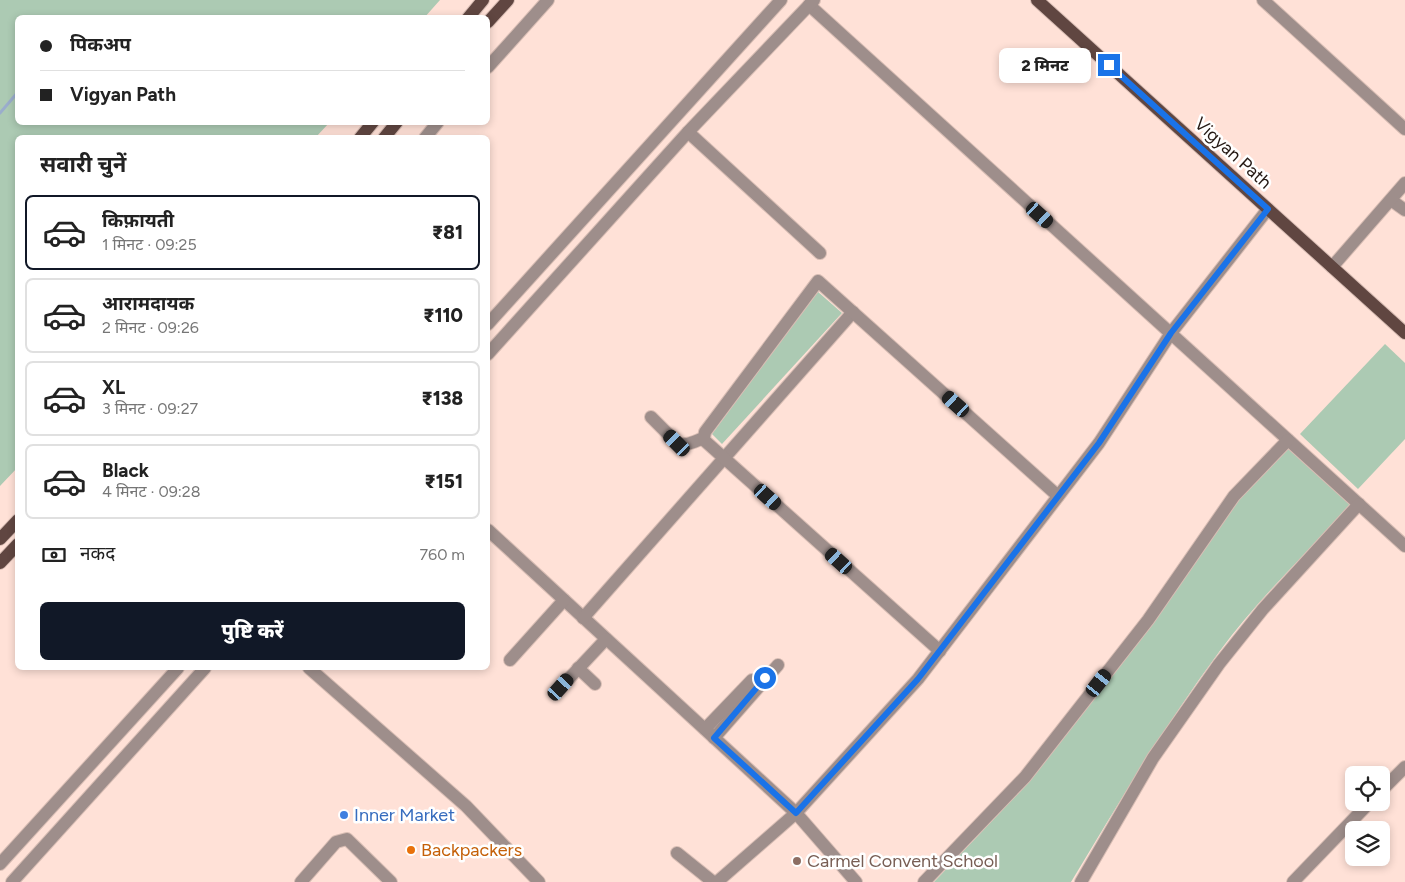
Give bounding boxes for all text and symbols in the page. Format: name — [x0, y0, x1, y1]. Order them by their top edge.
text: पिकअप — [70, 33, 131, 56]
callout: 2 मिनट — [999, 48, 1092, 82]
route end — [1098, 54, 1120, 76]
text: 2 मिनट — [1021, 56, 1069, 75]
text: Vigyan Path — [70, 83, 176, 106]
street label: Vigyan Path — [1190, 113, 1276, 193]
text: सवारी चुनें — [40, 151, 126, 178]
car — [1023, 199, 1056, 231]
text: किफ़ायती — [102, 209, 174, 232]
icon: car — [42, 210, 87, 255]
text: ₹81 — [432, 221, 463, 244]
text: 1 मिनट · 09:25 — [102, 235, 197, 254]
text: आरामदायक — [102, 292, 194, 315]
icon: car — [42, 293, 87, 338]
text: ₹110 — [423, 304, 463, 327]
text: 2 मिनट · 09:26 — [102, 318, 199, 337]
icon: car — [42, 376, 87, 421]
text: XL — [102, 376, 125, 399]
text: ₹138 — [421, 387, 463, 410]
car — [939, 388, 972, 420]
text: 3 मिनट · 09:27 — [102, 399, 198, 418]
car — [661, 427, 692, 459]
icon: car — [42, 459, 87, 504]
text: Black — [102, 459, 149, 482]
text: ₹151 — [425, 470, 463, 493]
car — [751, 481, 784, 513]
text: 4 मिनट · 09:28 — [102, 482, 201, 501]
icon: cash — [40, 541, 68, 569]
text: नकद — [80, 542, 115, 565]
text: 760 m — [420, 545, 465, 564]
car — [822, 545, 855, 577]
button: पुष्टि करें — [40, 602, 465, 660]
route start — [754, 667, 776, 689]
car — [1083, 667, 1114, 699]
car — [545, 671, 576, 703]
map controls — [1345, 766, 1390, 866]
button: locate — [1345, 766, 1390, 811]
place label: Inner Market — [354, 804, 455, 826]
marker: Inner Market — [338, 809, 350, 821]
button: layers — [1345, 821, 1390, 866]
place label: Backpackers — [421, 839, 522, 861]
marker: Backpackers — [405, 844, 417, 856]
place label: Carmel Convent School — [807, 850, 998, 872]
marker: Carmel Convent School — [791, 855, 803, 867]

